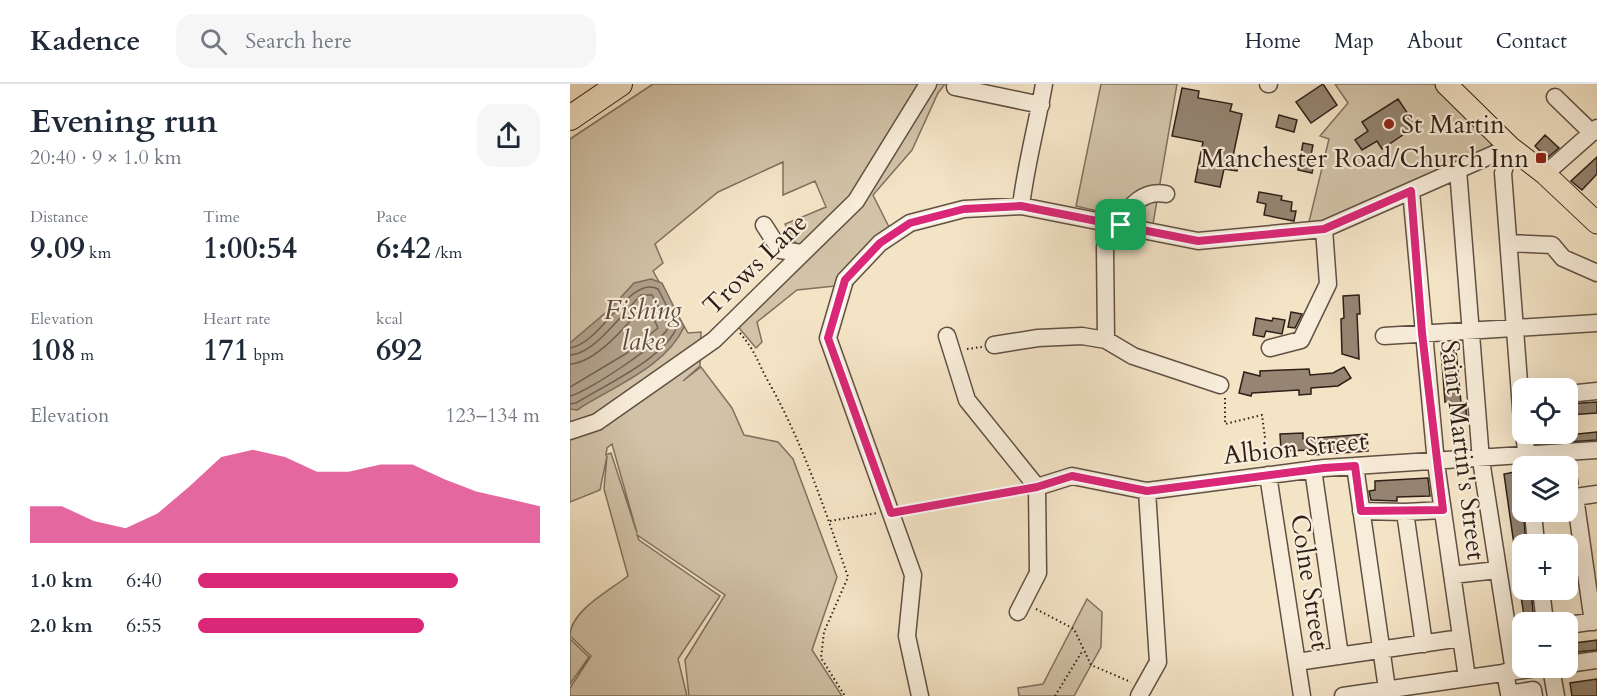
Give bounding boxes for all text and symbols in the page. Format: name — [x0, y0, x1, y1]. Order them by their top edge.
search box — [176, 14, 596, 68]
text: Kadence — [30, 22, 140, 60]
icon: search — [197, 25, 230, 58]
text: Search here — [245, 26, 352, 56]
text: Home — [1245, 27, 1301, 56]
text: Map — [1334, 27, 1374, 56]
text: About — [1407, 27, 1463, 56]
text: Contact — [1496, 27, 1567, 56]
text: Evening run — [30, 99, 218, 144]
button: share — [477, 104, 540, 167]
place label: St Martin — [1401, 107, 1505, 142]
marker: St Martin — [1382, 117, 1396, 131]
place label: Manchester Road/Church Inn — [1200, 141, 1529, 176]
text: 20:40 · 9 × 1.0 km — [30, 144, 182, 171]
marker: Manchester Road/Church Inn — [1534, 151, 1548, 165]
pin — [1095, 199, 1146, 250]
street label: Trows Lane — [695, 205, 815, 323]
text: Distance — [30, 206, 88, 228]
text: Time — [203, 206, 240, 228]
text: Pace — [376, 206, 407, 228]
icon: arrive — [1104, 208, 1137, 241]
text: 9.09 — [30, 228, 85, 269]
text: 1:00:54 — [203, 228, 297, 269]
text: 6:42 — [376, 228, 431, 269]
text: km — [85, 242, 111, 264]
text: /km — [431, 242, 462, 264]
water label: Fishing lake — [604, 292, 682, 360]
text: Elevation — [30, 308, 94, 330]
text: Heart rate — [203, 308, 271, 330]
text: kcal — [376, 308, 403, 330]
text: 108 — [30, 330, 76, 371]
text: 171 — [203, 330, 249, 371]
text: 692 — [376, 330, 422, 371]
street label: Saint Martin's Street — [1432, 338, 1494, 562]
text: m — [76, 344, 94, 366]
text: bpm — [249, 344, 284, 366]
map controls — [1512, 378, 1578, 678]
button: locate — [1512, 378, 1578, 444]
text: Elevation — [30, 402, 109, 429]
text: 123–134 m — [445, 402, 540, 429]
street label: Albion Street — [1221, 423, 1369, 473]
button: layers — [1512, 456, 1578, 522]
street label: Colne Street — [1282, 512, 1338, 652]
button: + — [1512, 534, 1578, 600]
text: 1.0 km — [30, 567, 93, 594]
text: 6:40 — [126, 567, 162, 594]
text: 2.0 km — [30, 612, 93, 639]
text: 6:55 — [126, 612, 162, 639]
button: − — [1512, 612, 1578, 678]

